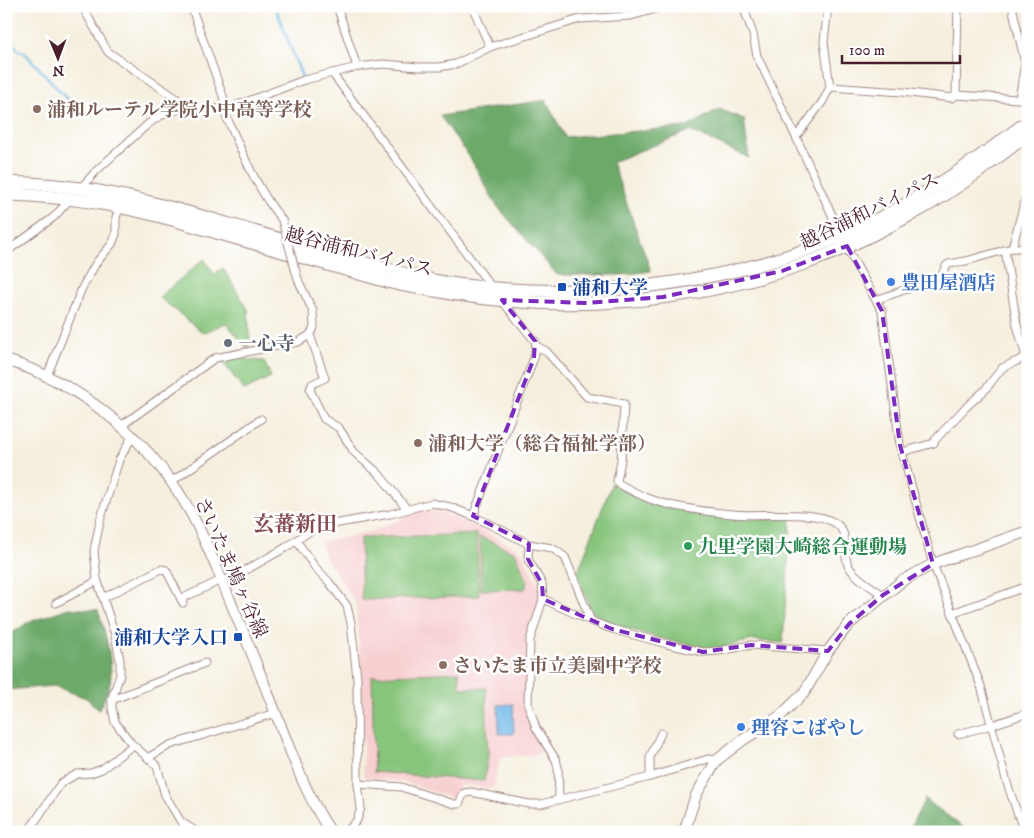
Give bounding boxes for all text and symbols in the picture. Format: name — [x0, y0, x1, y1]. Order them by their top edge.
north arrow — [32, 32, 82, 82]
scale bar — [842, 32, 959, 64]
text: 100 m — [849, 41, 885, 60]
text: N — [52, 61, 64, 79]
place label: 浦和ルーテル学院小中高等学校 — [47, 99, 312, 122]
marker: 浦和ルーテル学院小中高等学校 — [31, 103, 43, 115]
street label: 越谷浦和バイパス — [796, 168, 943, 255]
street label: 越谷浦和バイパス — [282, 223, 435, 282]
place label: 豊田屋酒店 — [901, 272, 996, 295]
marker: 豊田屋酒店 — [885, 276, 897, 288]
place label: 浦和大学 — [572, 277, 648, 300]
marker: 浦和大学 — [556, 281, 568, 293]
place label: 一心寺 — [238, 333, 295, 356]
marker: 一心寺 — [222, 337, 234, 349]
place label: 浦和大学（総合福祉学部） — [428, 433, 656, 456]
marker: 浦和大学（総合福祉学部） — [412, 437, 424, 449]
street label: さいたま鳩ヶ谷線 — [189, 493, 272, 642]
district label: 玄蕃新田 — [253, 512, 337, 538]
place label: 九里学園大崎総合運動場 — [698, 536, 907, 559]
marker: 九里学園大崎総合運動場 — [682, 540, 694, 552]
place label: 浦和大学入口 — [114, 627, 228, 650]
marker: 浦和大学入口 — [232, 631, 244, 643]
place label: さいたま市立美園中学校 — [453, 655, 662, 678]
marker: さいたま市立美園中学校 — [437, 659, 449, 671]
place label: 理容こばやし — [751, 717, 865, 740]
marker: 理容こばやし — [735, 721, 747, 733]

